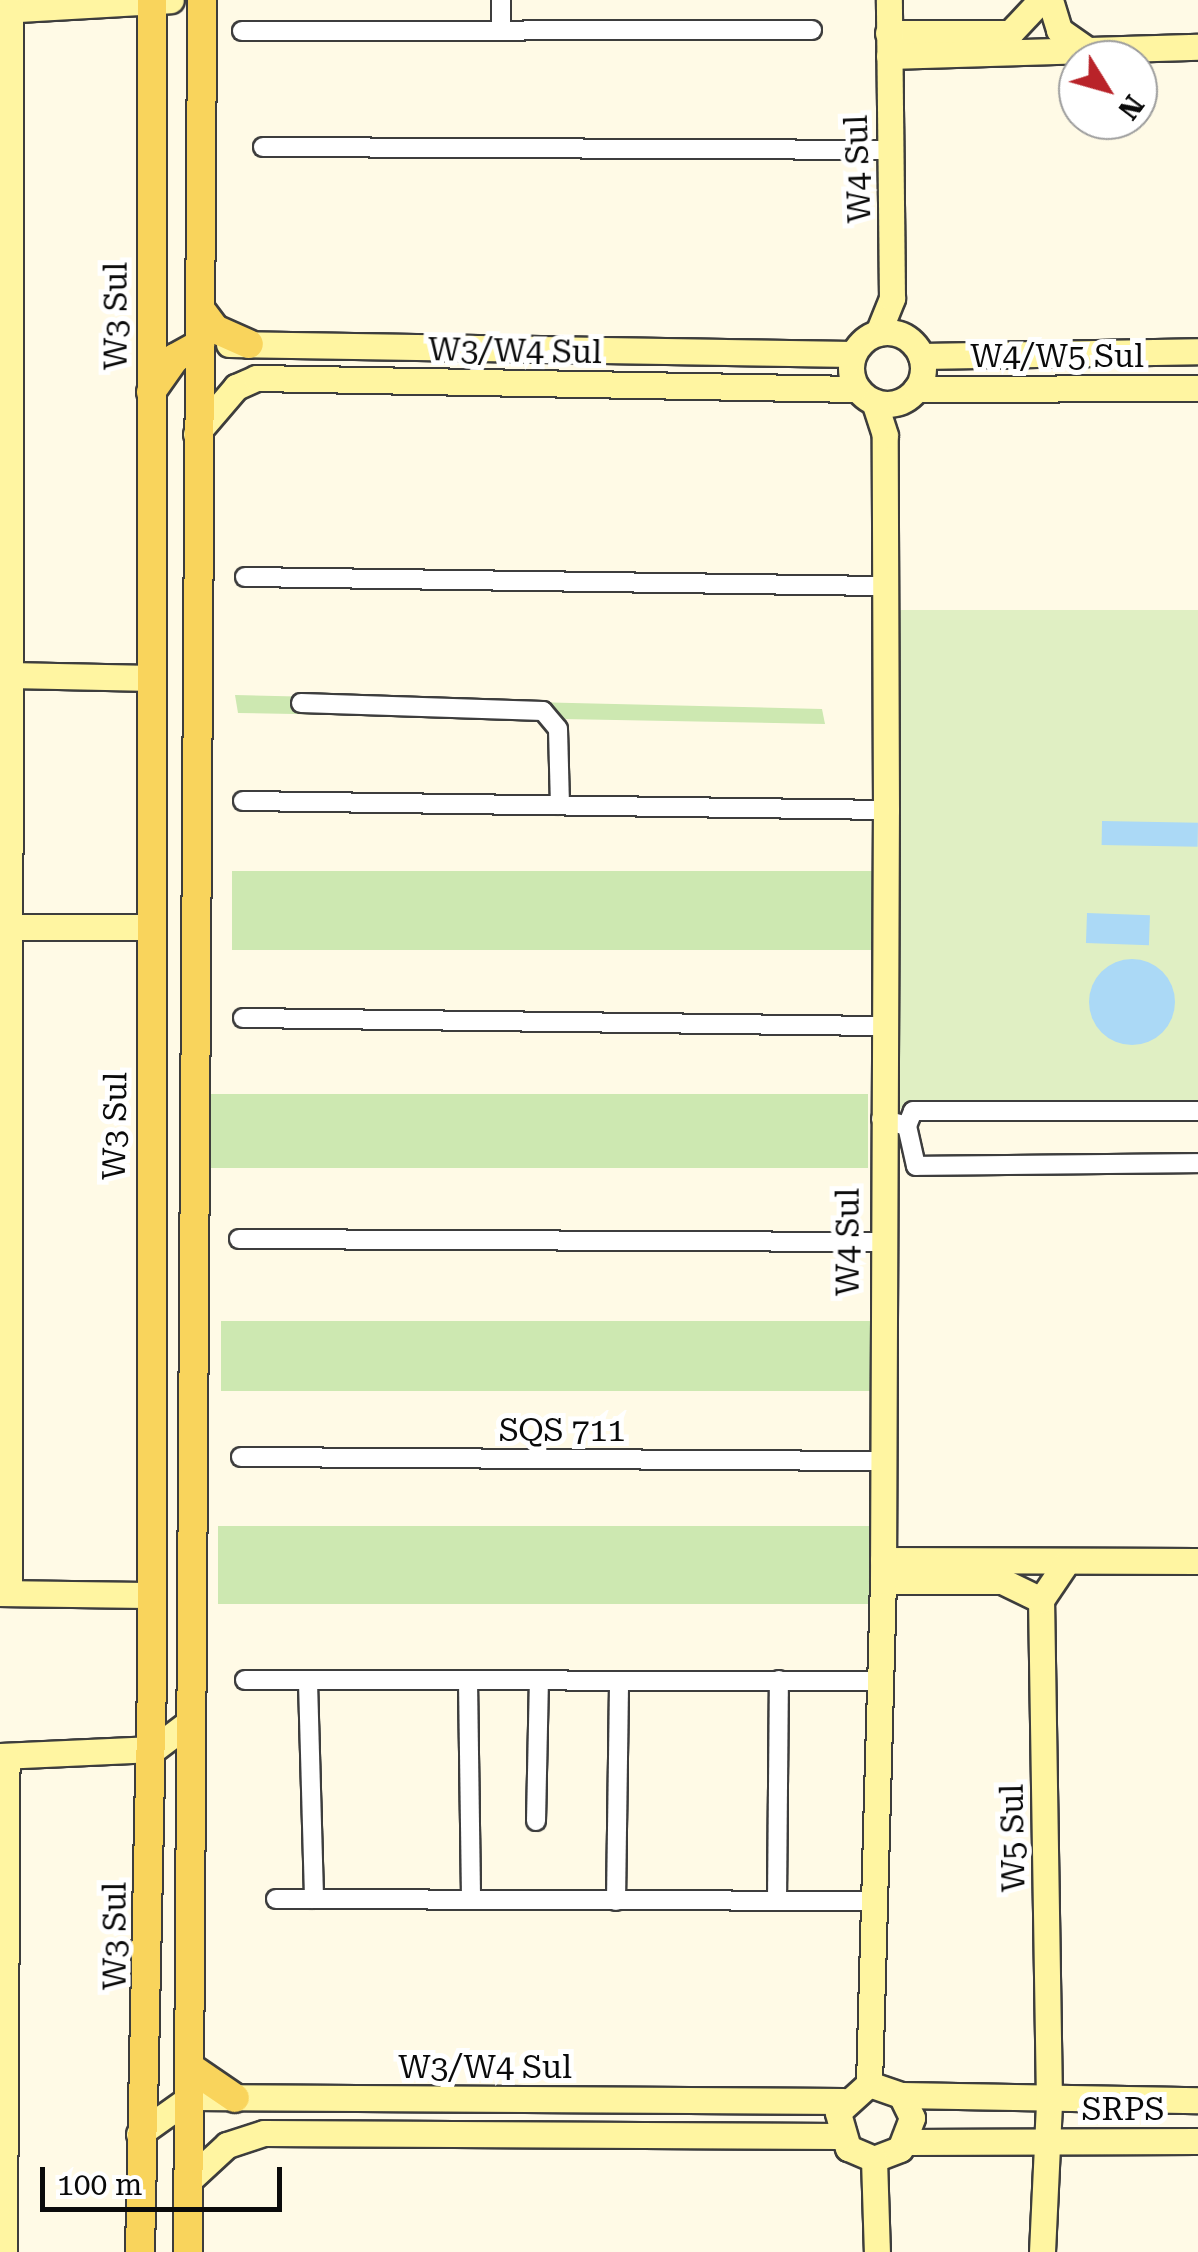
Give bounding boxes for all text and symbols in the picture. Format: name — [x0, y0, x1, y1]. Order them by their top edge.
north arrow — [1058, 40, 1158, 140]
text: N — [1111, 89, 1150, 126]
street label: W4 Sul — [837, 114, 879, 224]
street label: W3 Sul — [97, 262, 135, 370]
street label: W3/W4 Sul — [428, 330, 602, 372]
street label: W4/W5 Sul — [970, 337, 1144, 375]
street label: W3 Sul — [95, 1072, 135, 1180]
street label: W4 Sul — [829, 1188, 867, 1296]
street label: SQS 711 — [499, 1411, 625, 1449]
street label: W5 Sul — [993, 1784, 1033, 1892]
street label: W3 Sul — [96, 1882, 134, 1990]
street label: W3/W4 Sul — [398, 2048, 572, 2086]
street label: SRPS — [1082, 2090, 1164, 2128]
scale bar — [45, 2147, 288, 2209]
text: 100 m — [57, 2167, 142, 2202]

